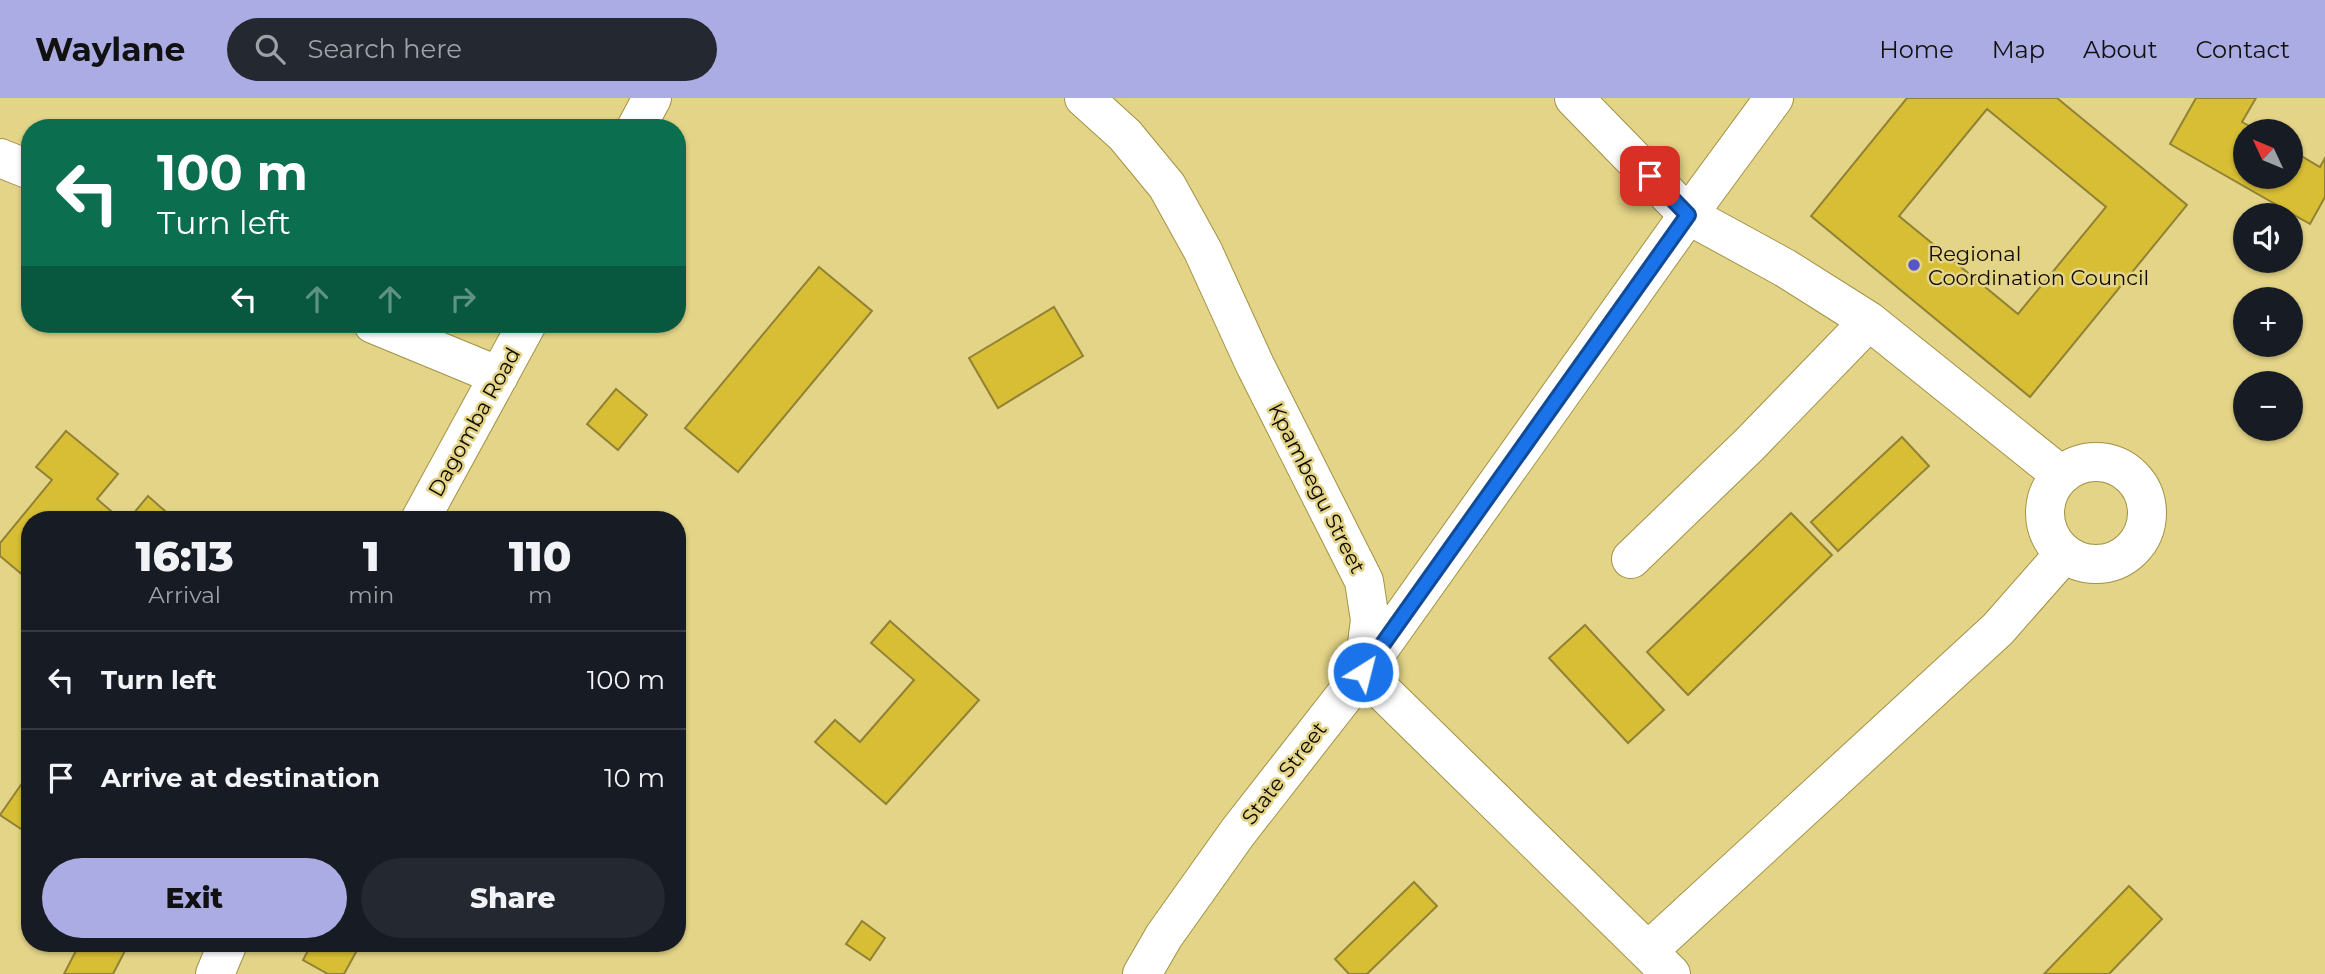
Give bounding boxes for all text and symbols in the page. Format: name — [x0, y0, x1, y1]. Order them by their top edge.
search box — [227, 18, 717, 81]
text: Waylane — [35, 29, 185, 69]
icon: search — [251, 30, 289, 68]
text: Search here — [307, 33, 462, 65]
text: Home — [1879, 35, 1954, 64]
text: Map — [1992, 35, 2045, 64]
text: About — [2083, 35, 2157, 64]
text: Contact — [2195, 35, 2290, 64]
north arrow — [2233, 119, 2303, 189]
map controls — [2233, 119, 2303, 441]
text: 100 m — [157, 143, 308, 202]
pin — [1620, 146, 1680, 206]
icon: left — [42, 147, 133, 238]
icon: arrive — [1631, 157, 1669, 195]
text: Turn left — [157, 203, 291, 242]
button: sound — [2233, 203, 2303, 273]
place label: Regional Coordination Council — [1928, 241, 2149, 290]
marker: Regional Coordination Council — [1906, 257, 1922, 273]
icon: left — [225, 280, 263, 318]
icon: ahead — [298, 280, 336, 318]
icon: ahead — [371, 280, 409, 318]
icon: right — [444, 280, 482, 318]
button: + — [2233, 287, 2303, 357]
street label: Dagomba Road — [423, 343, 525, 501]
button: − — [2233, 371, 2303, 441]
street label: Kpambegu Street — [1263, 399, 1371, 577]
text: 16:13 — [135, 530, 234, 582]
text: 1 — [363, 530, 380, 582]
text: 110 — [509, 530, 572, 582]
text: Arrival — [148, 581, 221, 609]
text: min — [348, 581, 394, 609]
text: m — [528, 581, 552, 609]
position arrow — [1326, 635, 1400, 709]
icon: left — [42, 661, 80, 699]
text: Turn left — [101, 664, 217, 696]
text: 100 m — [587, 664, 665, 696]
street label: State Street — [1236, 717, 1332, 829]
icon: arrive — [42, 759, 80, 797]
text: Arrive at destination — [101, 762, 380, 794]
text: 10 m — [604, 762, 665, 794]
button: Exit — [42, 858, 347, 938]
button: Share — [361, 858, 665, 938]

